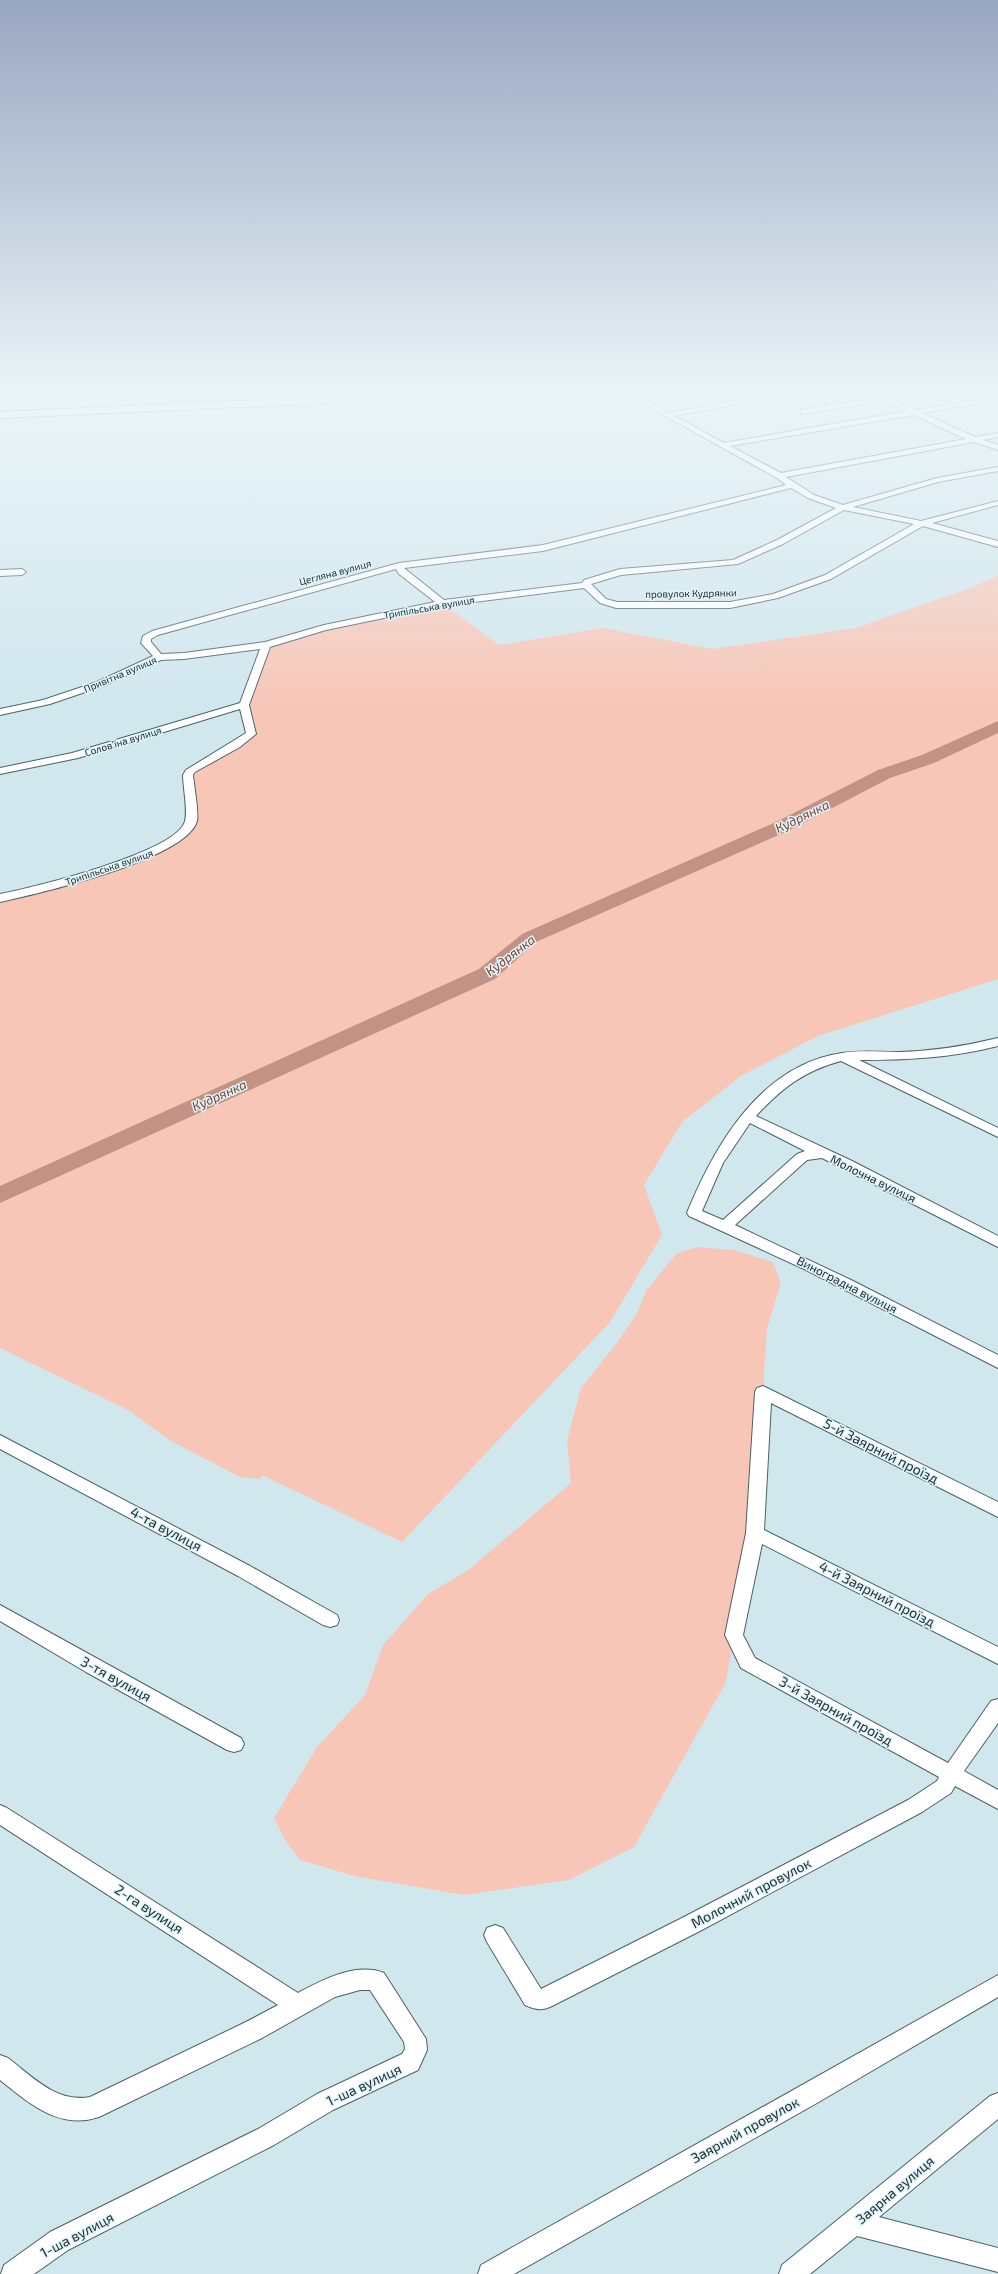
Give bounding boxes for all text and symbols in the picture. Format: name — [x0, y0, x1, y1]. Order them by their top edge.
street label: Цегляна вулиця — [298, 557, 373, 588]
street label: провулок Кудрянки — [645, 586, 737, 601]
street label: Трипільська вулиця — [383, 593, 476, 622]
street label: Привітна вулиця — [82, 653, 159, 696]
street label: Соловʼїна вулиця — [83, 724, 163, 759]
water label: Кудрянка — [772, 796, 832, 836]
street label: Трипільська вулиця — [63, 846, 155, 889]
water label: Кудрянка — [482, 931, 538, 979]
water label: Кудрянка — [189, 1076, 249, 1114]
street label: Молочна вулиця — [828, 1151, 919, 1206]
street label: Виноградна вулиця — [794, 1253, 900, 1316]
street label: 5-й Заярний проїзд — [821, 1414, 942, 1487]
street label: 4-та вулиця — [127, 1503, 205, 1555]
street label: 4-й Заярний проїзд — [816, 1557, 938, 1630]
street label: 3-тя вулиця — [78, 1652, 154, 1705]
street label: 3-й Заярний проїзд — [777, 1672, 896, 1749]
street label: Молочний провулок — [688, 1854, 814, 1931]
street label: 2-га вулиця — [112, 1880, 187, 1937]
street label: 1-ша вулиця — [324, 2060, 404, 2109]
street label: Заярний провулок — [688, 2093, 802, 2166]
street label: Заярна вулиця — [852, 2152, 937, 2227]
street label: 1-ша вулиця — [37, 2208, 116, 2261]

